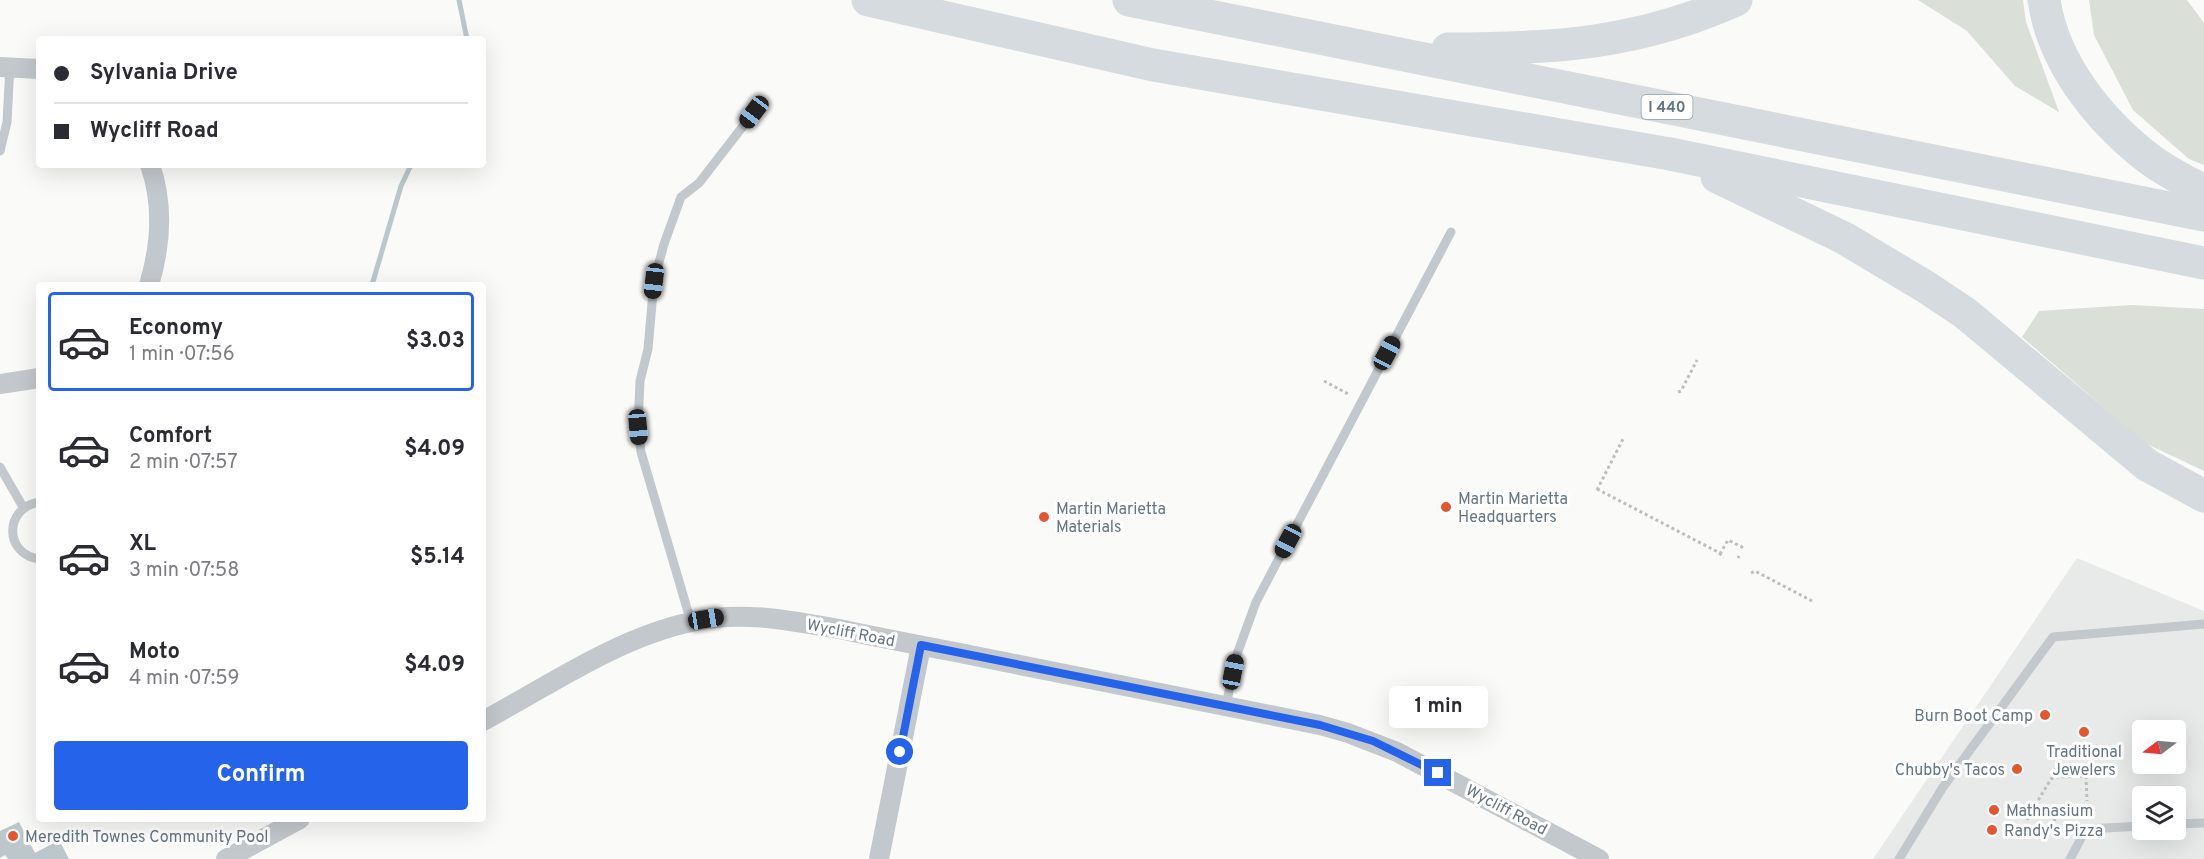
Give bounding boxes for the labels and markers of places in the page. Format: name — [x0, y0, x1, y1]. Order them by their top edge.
place label: Martin Marietta Headquarters — [1458, 490, 1568, 528]
place label: Martin Marietta Materials — [1056, 500, 1166, 538]
marker: Martin Marietta Headquarters — [1439, 500, 1453, 514]
marker: Martin Marietta Materials — [1037, 510, 1051, 524]
place label: Burn Boot Camp — [1914, 707, 2033, 727]
marker: Burn Boot Camp — [2038, 708, 2052, 722]
marker: Traditional Jewelers — [2077, 725, 2091, 739]
place label: Traditional Jewelers — [2046, 743, 2122, 781]
place label: Chubby's Tacos — [1895, 761, 2005, 781]
marker: Chubby's Tacos — [2010, 762, 2024, 776]
place label: Mathnasium — [2006, 802, 2093, 822]
marker: Mathnasium — [1987, 803, 2001, 817]
place label: Randy's Pizza — [2004, 822, 2103, 842]
marker: Randy's Pizza — [1985, 823, 1999, 837]
place label: Meredith Townes Community Pool — [25, 828, 269, 848]
marker: Meredith Townes Community Pool — [6, 829, 20, 843]

